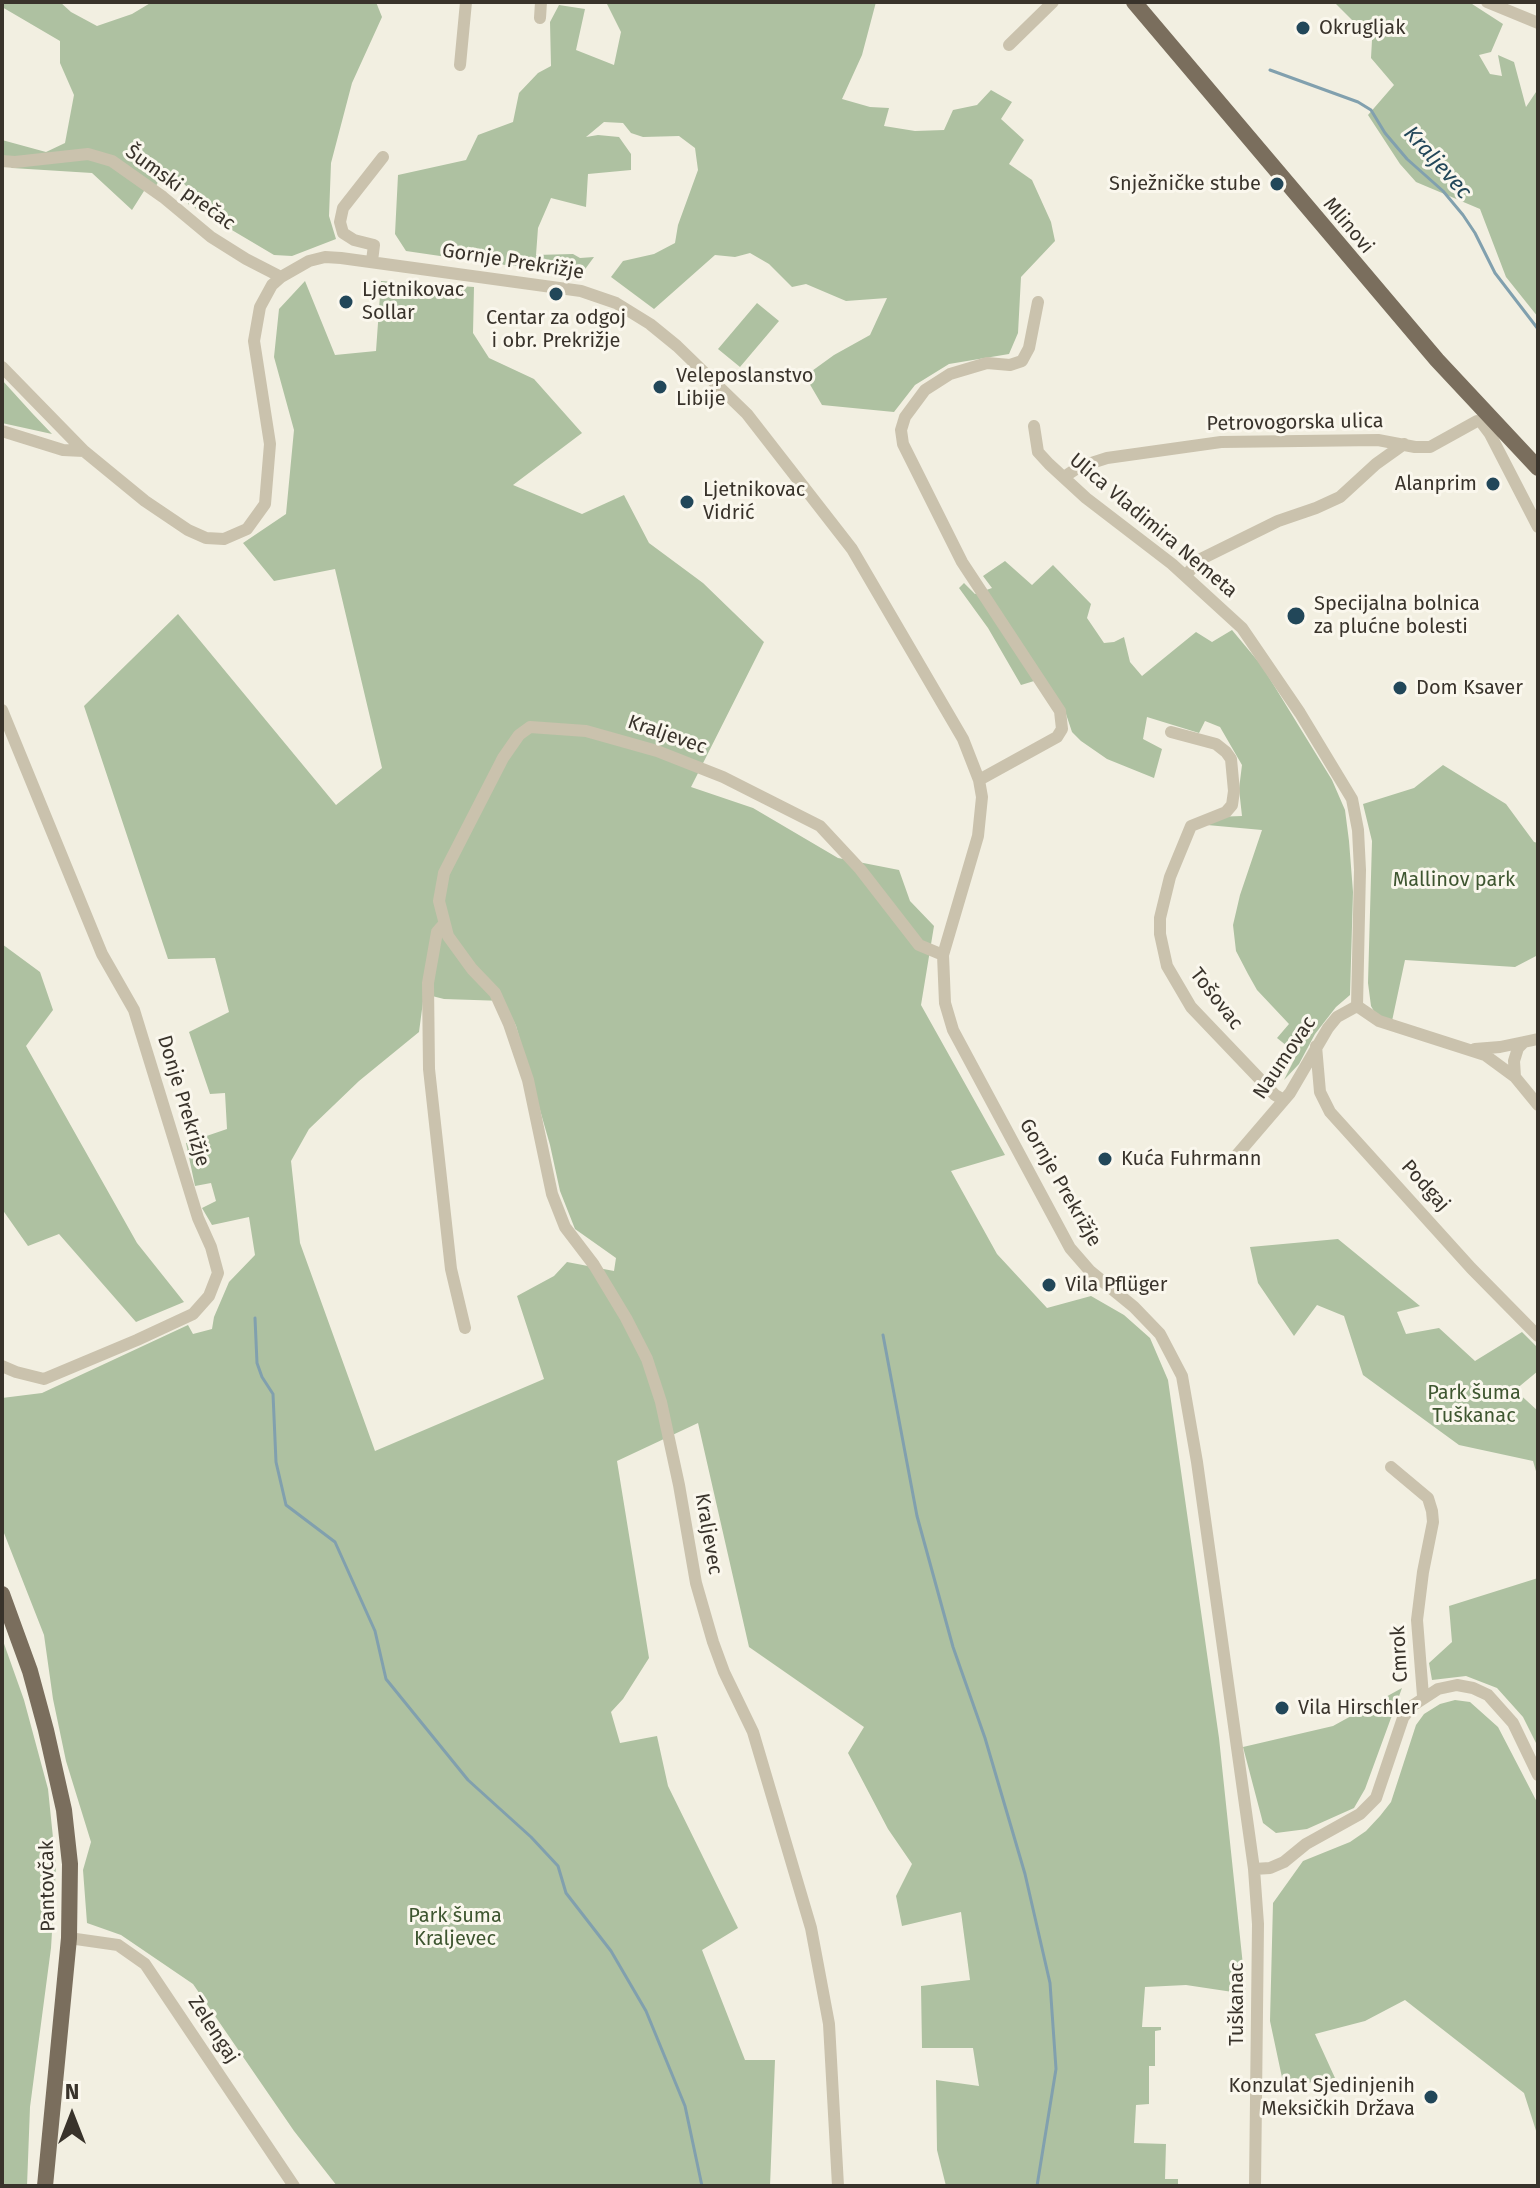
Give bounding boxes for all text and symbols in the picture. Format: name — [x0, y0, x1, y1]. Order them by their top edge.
place label: Okrugljak — [1319, 16, 1405, 40]
marker: Okrugljak — [1294, 19, 1312, 37]
water label: Kraljevec — [1397, 121, 1477, 205]
street label: Šumski prečac — [120, 140, 240, 236]
place label: Snježničke stube — [1109, 172, 1261, 196]
marker: Snježničke stube — [1268, 175, 1286, 193]
street label: Mlinovi — [1318, 193, 1378, 259]
street label: Gornje Prekrižje — [440, 239, 586, 285]
place label: Ljetnikovac Sollar — [362, 278, 464, 325]
marker: Centar za odgoj i obr. Prekrižje — [547, 285, 565, 303]
marker: Ljetnikovac Sollar — [337, 293, 355, 311]
place label: Centar za odgoj i obr. Prekrižje — [486, 306, 626, 353]
place label: Veleposlanstvo Libije — [676, 364, 813, 411]
marker: Veleposlanstvo Libije — [651, 378, 669, 396]
street label: Petrovogorska ulica — [1206, 409, 1384, 437]
street label: Ulica Vladimira Nemeta — [1064, 449, 1242, 603]
place label: Alanprim — [1395, 472, 1477, 496]
marker: Alanprim — [1484, 475, 1502, 493]
place label: Ljetnikovac Vidrić — [703, 478, 805, 525]
marker: Ljetnikovac Vidrić — [678, 493, 696, 511]
place label: Specijalna bolnica za plućne bolesti — [1314, 592, 1480, 639]
marker: Specijalna bolnica za plućne bolesti — [1285, 605, 1307, 627]
place label: Dom Ksaver — [1416, 676, 1523, 700]
marker: Dom Ksaver — [1391, 679, 1409, 697]
street label: Kraljevec — [624, 710, 710, 760]
park label: Mallinov park — [1393, 868, 1515, 892]
street label: Tošovac — [1184, 963, 1248, 1035]
street label: Naumovac — [1249, 1012, 1321, 1104]
street label: Donje Prekrižje — [152, 1032, 214, 1170]
street label: Gornje Prekrižje — [1014, 1115, 1106, 1251]
place label: Kuća Fuhrmann — [1121, 1147, 1261, 1171]
marker: Kuća Fuhrmann — [1096, 1150, 1114, 1168]
street label: Podgaj — [1396, 1155, 1454, 1217]
place label: Vila Pflüger — [1065, 1273, 1167, 1297]
marker: Vila Pflüger — [1040, 1276, 1058, 1294]
park label: Park šuma Tuškanac — [1427, 1381, 1521, 1428]
street label: Kraljevec — [689, 1492, 727, 1576]
street label: Cmrok — [1387, 1625, 1413, 1683]
place label: Vila Hirschler — [1298, 1696, 1418, 1720]
marker: Vila Hirschler — [1273, 1699, 1291, 1717]
street label: Pantovčak — [35, 1840, 61, 1932]
park label: Park šuma Kraljevec — [408, 1904, 502, 1951]
street label: Tuškanac — [1225, 1962, 1249, 2046]
street label: Zelengaj — [182, 1992, 244, 2068]
place label: Konzulat Sjedinjenih Meksičkih Država — [1228, 2074, 1415, 2121]
north arrow — [32, 2076, 112, 2156]
text: N — [65, 2078, 79, 2105]
marker: Konzulat Sjedinjenih Meksičkih Država — [1422, 2088, 1440, 2106]

